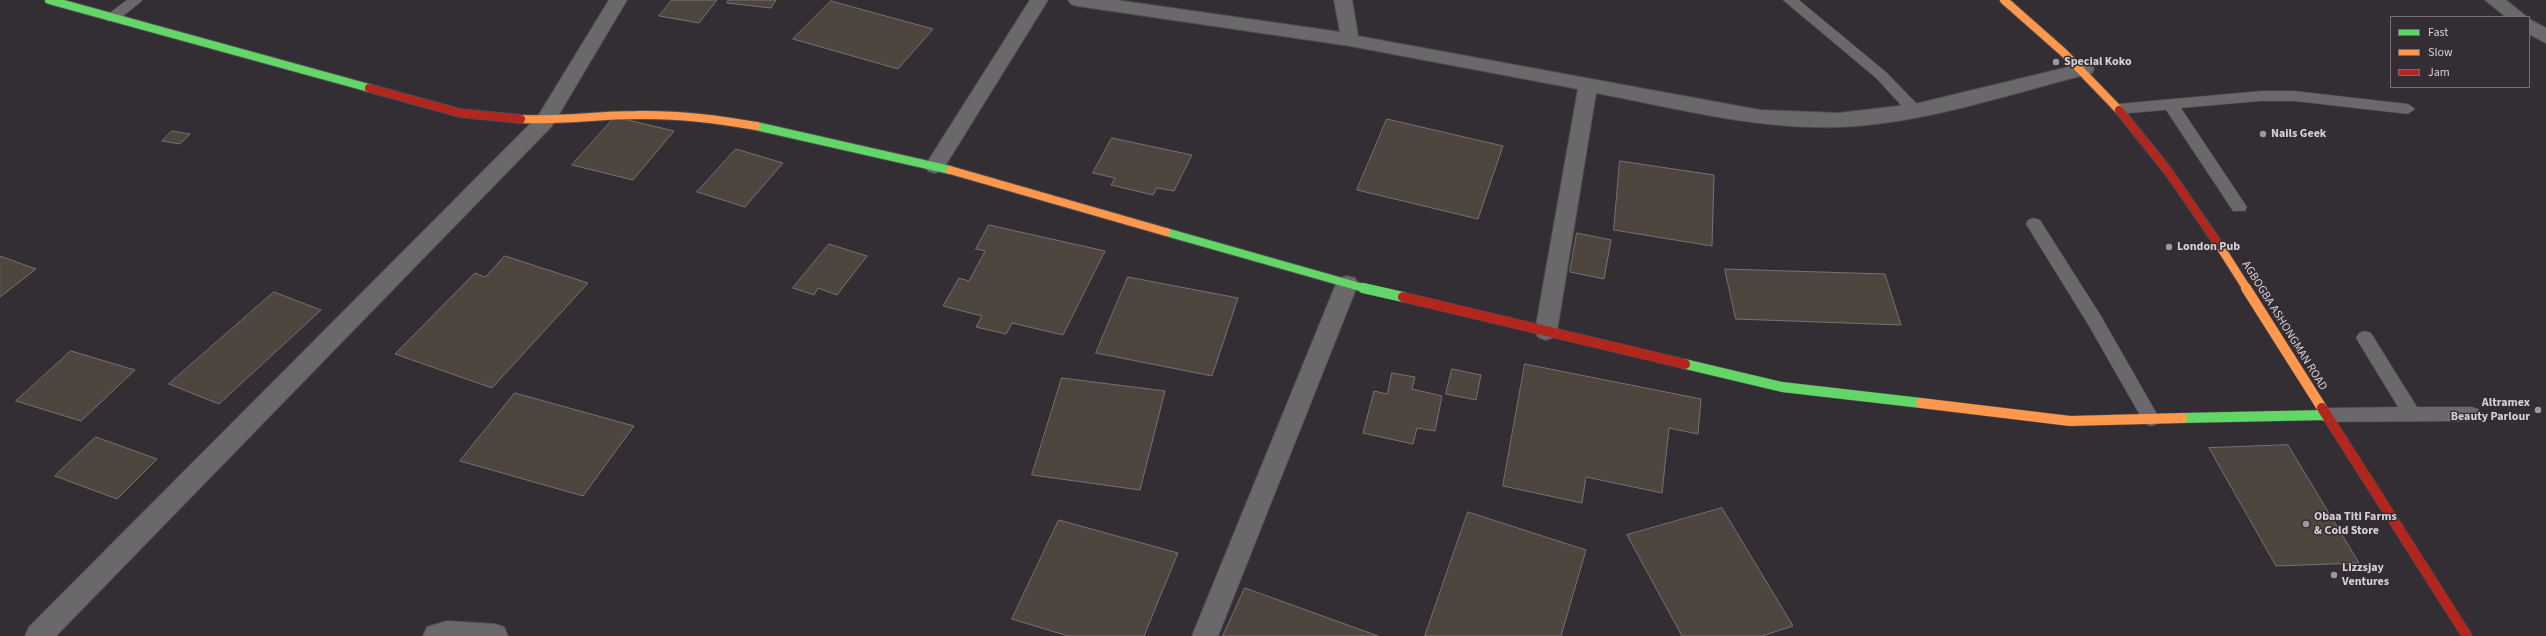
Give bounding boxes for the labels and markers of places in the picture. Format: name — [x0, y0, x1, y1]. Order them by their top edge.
place label: Special Koko — [2064, 55, 2132, 69]
marker: Special Koko — [2051, 57, 2061, 67]
place label: Nails Geek — [2271, 127, 2326, 141]
marker: Nails Geek — [2258, 129, 2268, 139]
place label: London Pub — [2177, 240, 2240, 254]
marker: London Pub — [2164, 242, 2174, 252]
place label: Altramex Beauty Parlour — [2451, 396, 2530, 424]
marker: Altramex Beauty Parlour — [2533, 405, 2543, 415]
place label: Obaa Titi Farms & Cold Store — [2314, 510, 2397, 538]
marker: Obaa Titi Farms & Cold Store — [2301, 519, 2311, 529]
place label: Lizzsjay Ventures — [2342, 561, 2389, 589]
marker: Lizzsjay Ventures — [2329, 570, 2339, 580]

